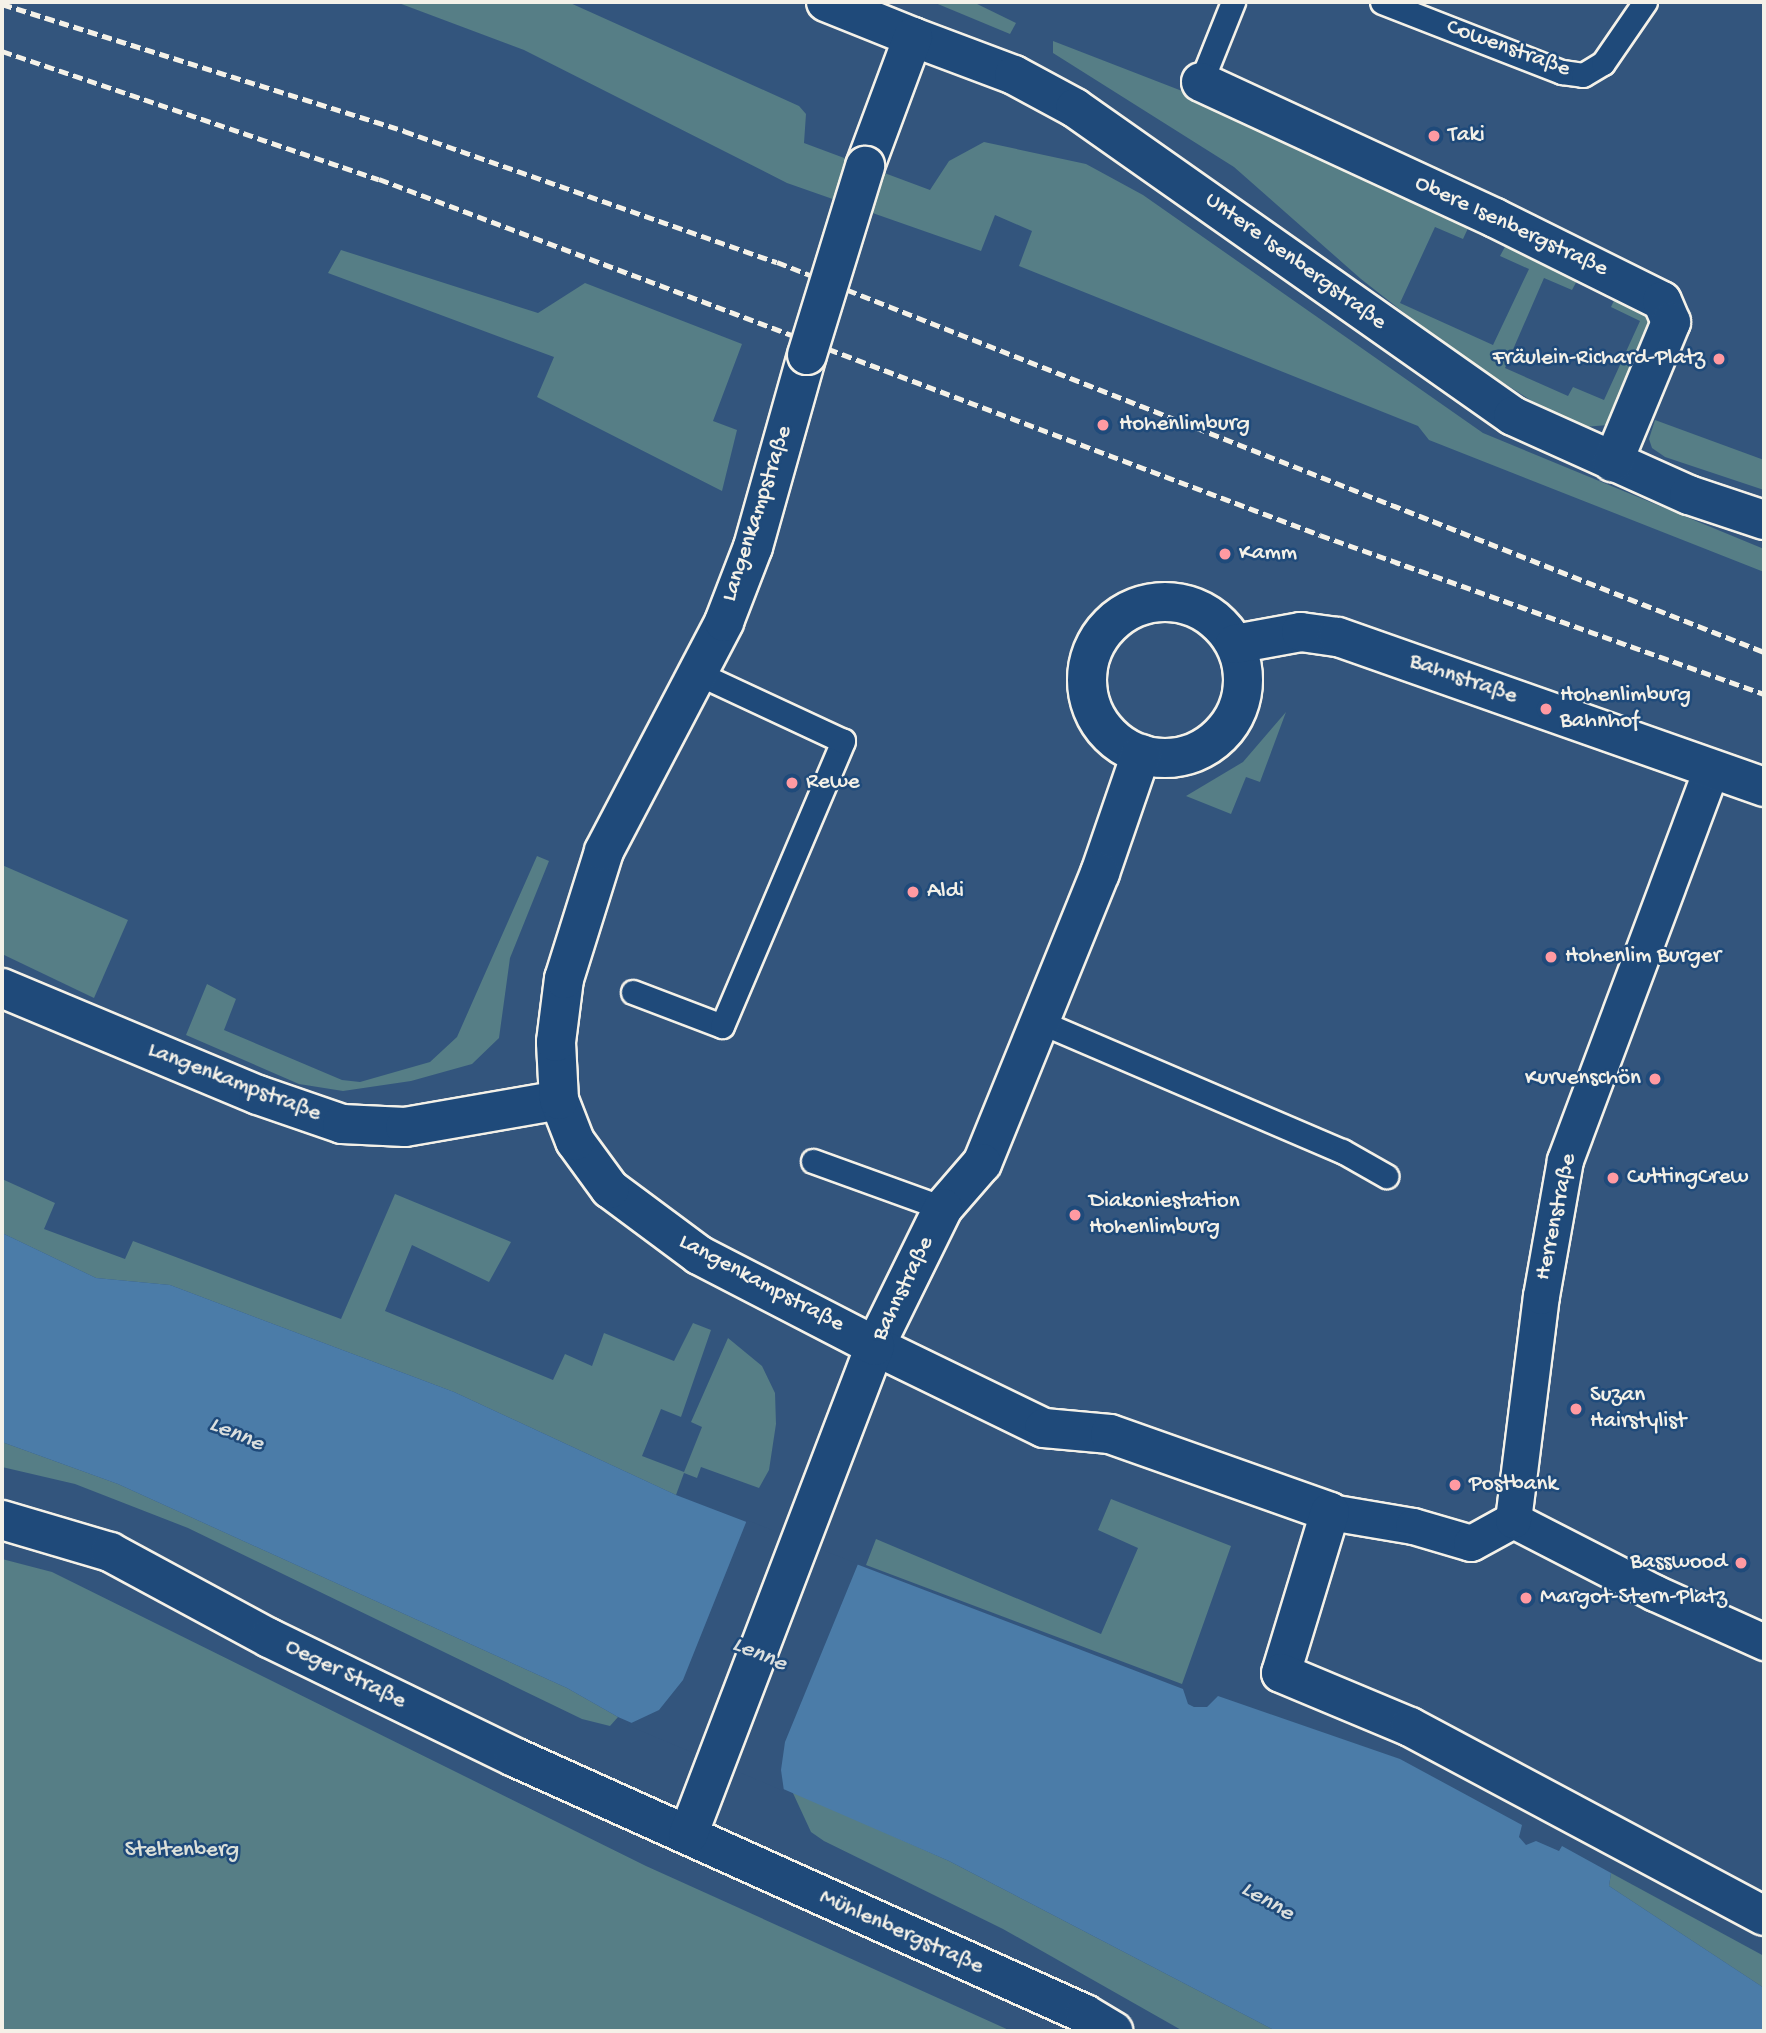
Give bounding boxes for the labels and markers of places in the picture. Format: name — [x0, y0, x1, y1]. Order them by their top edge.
place label: Taki — [1448, 122, 1485, 150]
marker: Taki — [1426, 128, 1442, 144]
place label: Fräulein-Richard-Platz — [1493, 345, 1705, 373]
marker: Fräulein-Richard-Platz — [1711, 351, 1727, 367]
place label: Hohenlimburg — [1119, 411, 1250, 439]
marker: Hohenlimburg — [1093, 415, 1113, 435]
place label: Kamm — [1239, 540, 1297, 568]
marker: Kamm — [1217, 546, 1233, 562]
place label: Hohenlimburg Bahnhof — [1560, 682, 1691, 736]
marker: Hohenlimburg Bahnhof — [1538, 701, 1554, 717]
place label: Rewe — [806, 769, 860, 797]
marker: Rewe — [784, 775, 800, 791]
place label: Aldi — [927, 878, 964, 906]
marker: Aldi — [905, 884, 921, 900]
place label: Hohenlim Burger — [1565, 943, 1721, 971]
marker: Hohenlim Burger — [1543, 949, 1559, 965]
place label: Kurvenschön — [1525, 1065, 1641, 1093]
marker: Kurvenschön — [1647, 1071, 1663, 1087]
place label: CuttingCrew — [1627, 1164, 1748, 1192]
marker: CuttingCrew — [1605, 1170, 1621, 1186]
place label: Diakoniestation Hohenlimburg — [1089, 1188, 1240, 1242]
marker: Diakoniestation Hohenlimburg — [1067, 1207, 1083, 1223]
place label: Suzan Hairstylist — [1590, 1382, 1686, 1436]
marker: Suzan Hairstylist — [1568, 1401, 1584, 1417]
place label: Postbank — [1469, 1471, 1558, 1499]
marker: Postbank — [1447, 1477, 1463, 1493]
place label: Basswood — [1630, 1549, 1727, 1577]
marker: Basswood — [1733, 1555, 1749, 1571]
place label: Margot-Stern-Platz — [1540, 1584, 1727, 1612]
marker: Margot-Stern-Platz — [1518, 1590, 1534, 1606]

